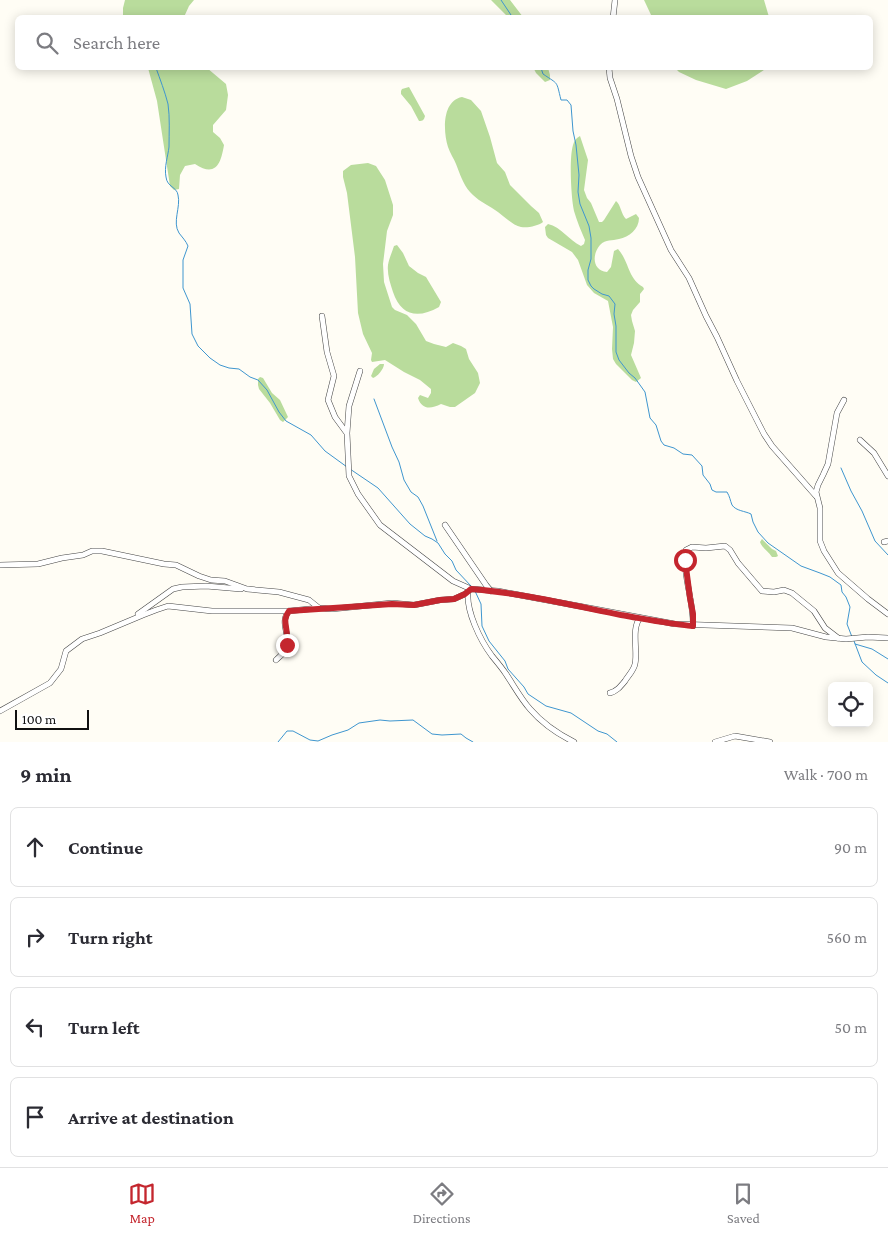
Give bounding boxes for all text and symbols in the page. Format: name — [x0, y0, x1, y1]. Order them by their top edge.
search box — [15, 15, 873, 70]
icon: search — [33, 29, 61, 57]
text: Search here — [73, 32, 160, 53]
route start — [674, 549, 697, 572]
route end — [276, 634, 299, 657]
map controls — [828, 682, 873, 727]
button: locate — [828, 682, 873, 727]
scale bar — [15, 707, 89, 730]
text: 100 m — [22, 711, 56, 727]
text: 9 min — [20, 763, 71, 787]
text: Walk · 700 m — [784, 766, 868, 783]
icon: ahead — [21, 833, 49, 861]
text: Continue — [68, 837, 143, 858]
text: 90 m — [834, 839, 867, 856]
icon: right — [21, 923, 49, 951]
text: Turn right — [68, 927, 153, 948]
text: 560 m — [826, 929, 867, 946]
icon: left — [21, 1013, 49, 1041]
text: Turn left — [68, 1017, 140, 1038]
text: 50 m — [835, 1019, 867, 1036]
icon: arrive — [21, 1103, 49, 1131]
text: Arrive at destination — [68, 1107, 234, 1128]
tab: Map — [128, 1180, 156, 1226]
tab: Directions — [413, 1180, 471, 1226]
tab: Saved — [727, 1180, 760, 1226]

